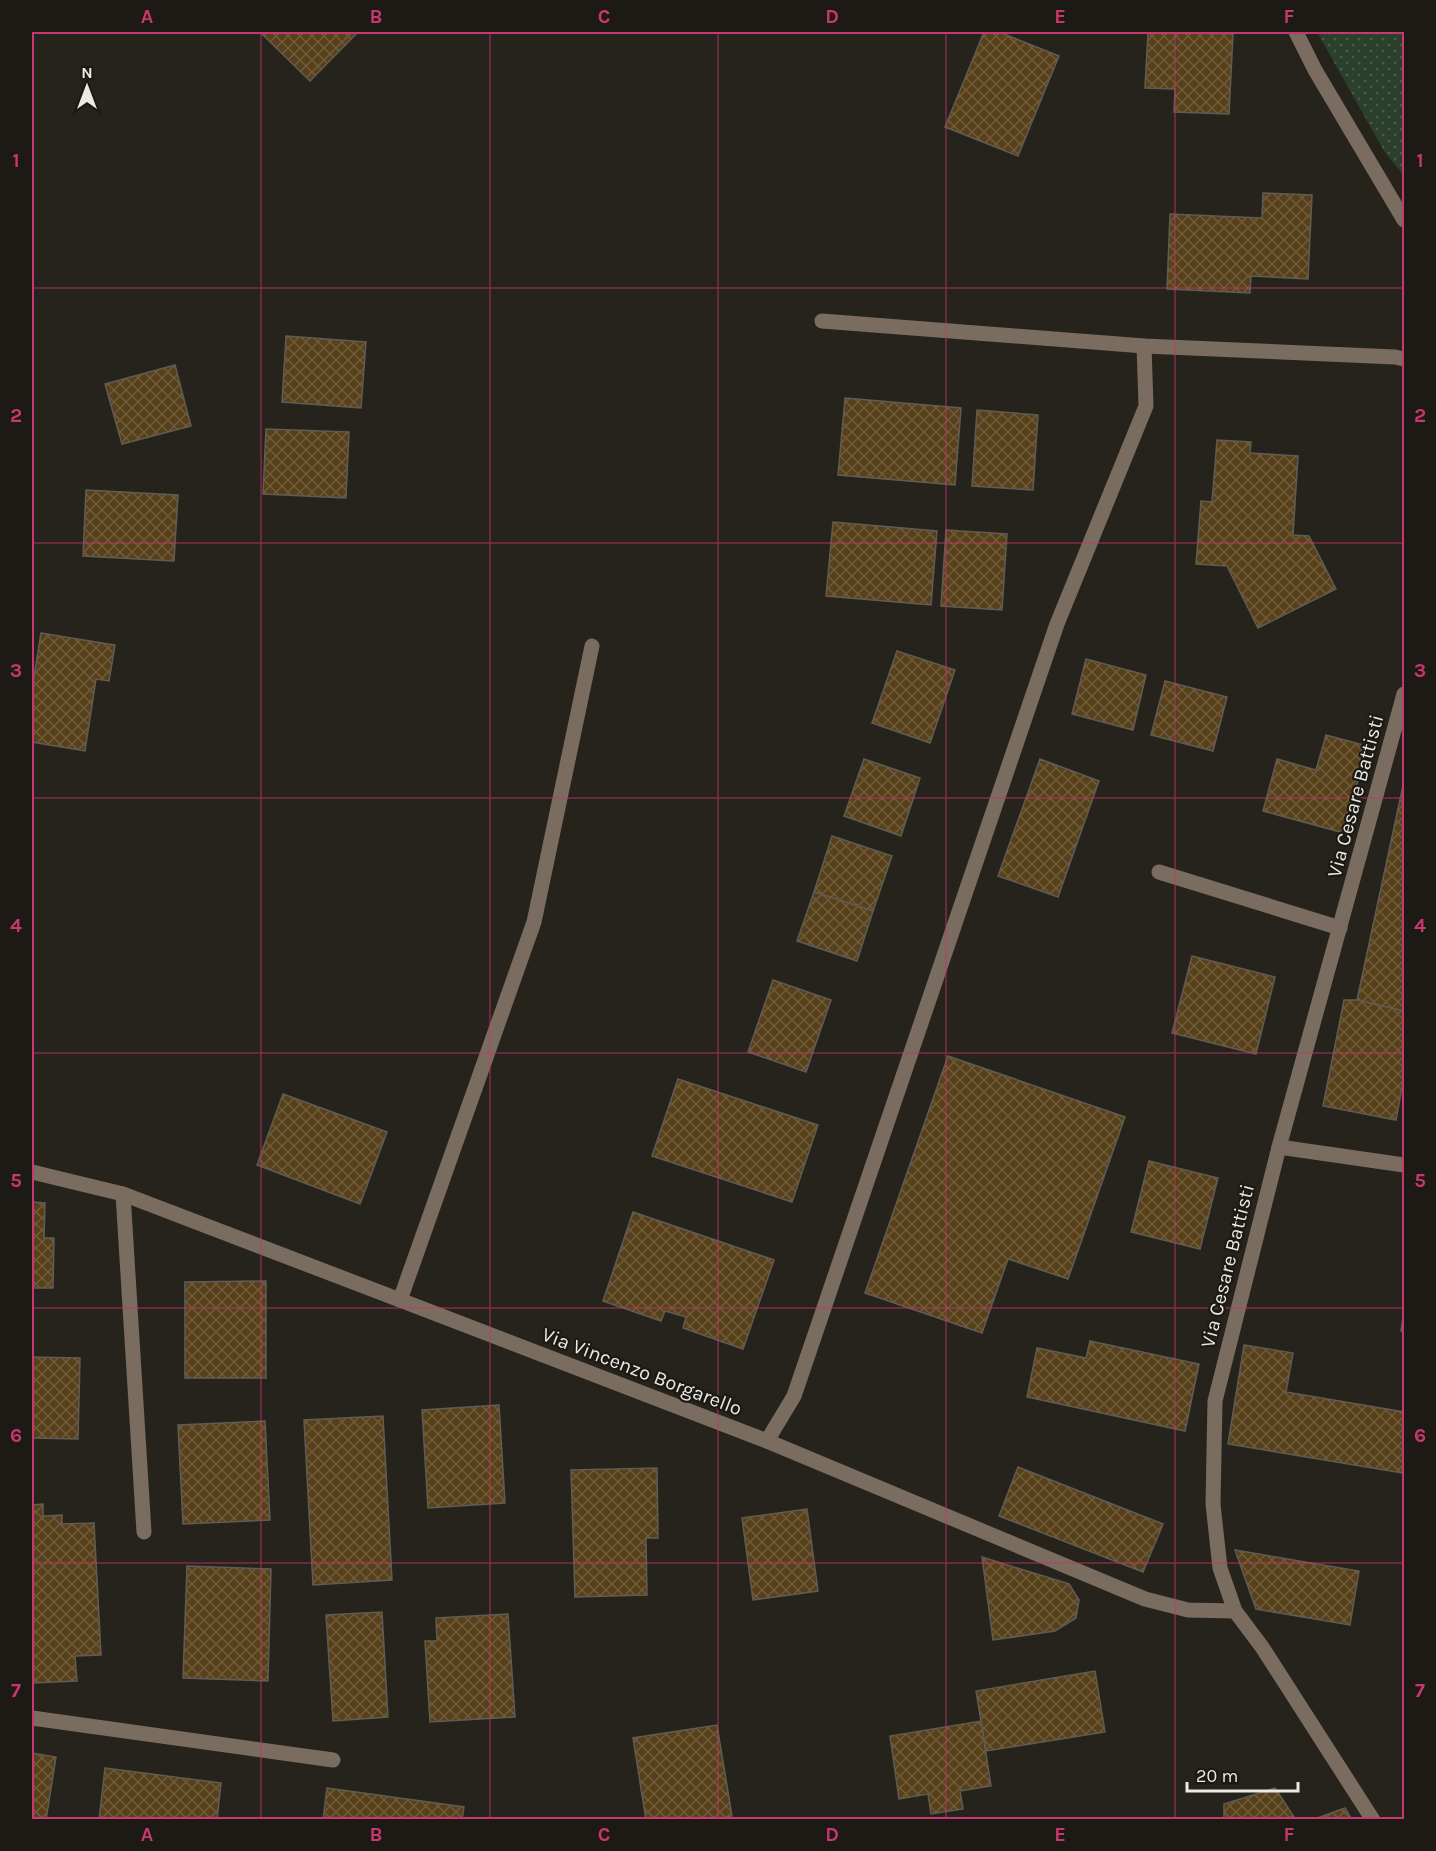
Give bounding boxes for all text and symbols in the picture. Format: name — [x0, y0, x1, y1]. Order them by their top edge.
text: A — [141, 5, 154, 28]
text: B — [370, 5, 382, 28]
text: C — [598, 5, 610, 28]
text: D — [825, 5, 839, 28]
text: E — [1054, 5, 1066, 28]
text: F — [1284, 5, 1295, 28]
north arrow — [57, 57, 117, 117]
text: N — [81, 63, 93, 82]
text: 1 — [12, 149, 20, 172]
text: 1 — [1416, 149, 1424, 172]
text: 2 — [10, 404, 22, 427]
text: 2 — [1414, 404, 1426, 427]
text: 3 — [10, 659, 22, 682]
text: 3 — [1414, 659, 1426, 682]
street label: Via Cesare Battisti — [1323, 712, 1388, 880]
text: 4 — [10, 914, 22, 937]
text: 4 — [1414, 914, 1426, 937]
text: 5 — [10, 1169, 22, 1192]
text: 5 — [1414, 1169, 1426, 1192]
street label: Via Cesare Battisti — [1196, 1182, 1259, 1350]
street label: Via Vincenzo Borgarello — [539, 1323, 745, 1420]
text: 6 — [10, 1424, 22, 1447]
text: 6 — [1414, 1424, 1426, 1447]
text: 7 — [11, 1679, 21, 1702]
text: 7 — [1415, 1679, 1425, 1702]
scale bar — [1187, 1755, 1298, 1793]
text: 20 m — [1196, 1765, 1238, 1787]
text: A — [141, 1823, 154, 1846]
text: B — [370, 1823, 382, 1846]
text: C — [598, 1823, 610, 1846]
text: D — [825, 1823, 839, 1846]
text: E — [1054, 1823, 1066, 1846]
text: F — [1284, 1823, 1295, 1846]

